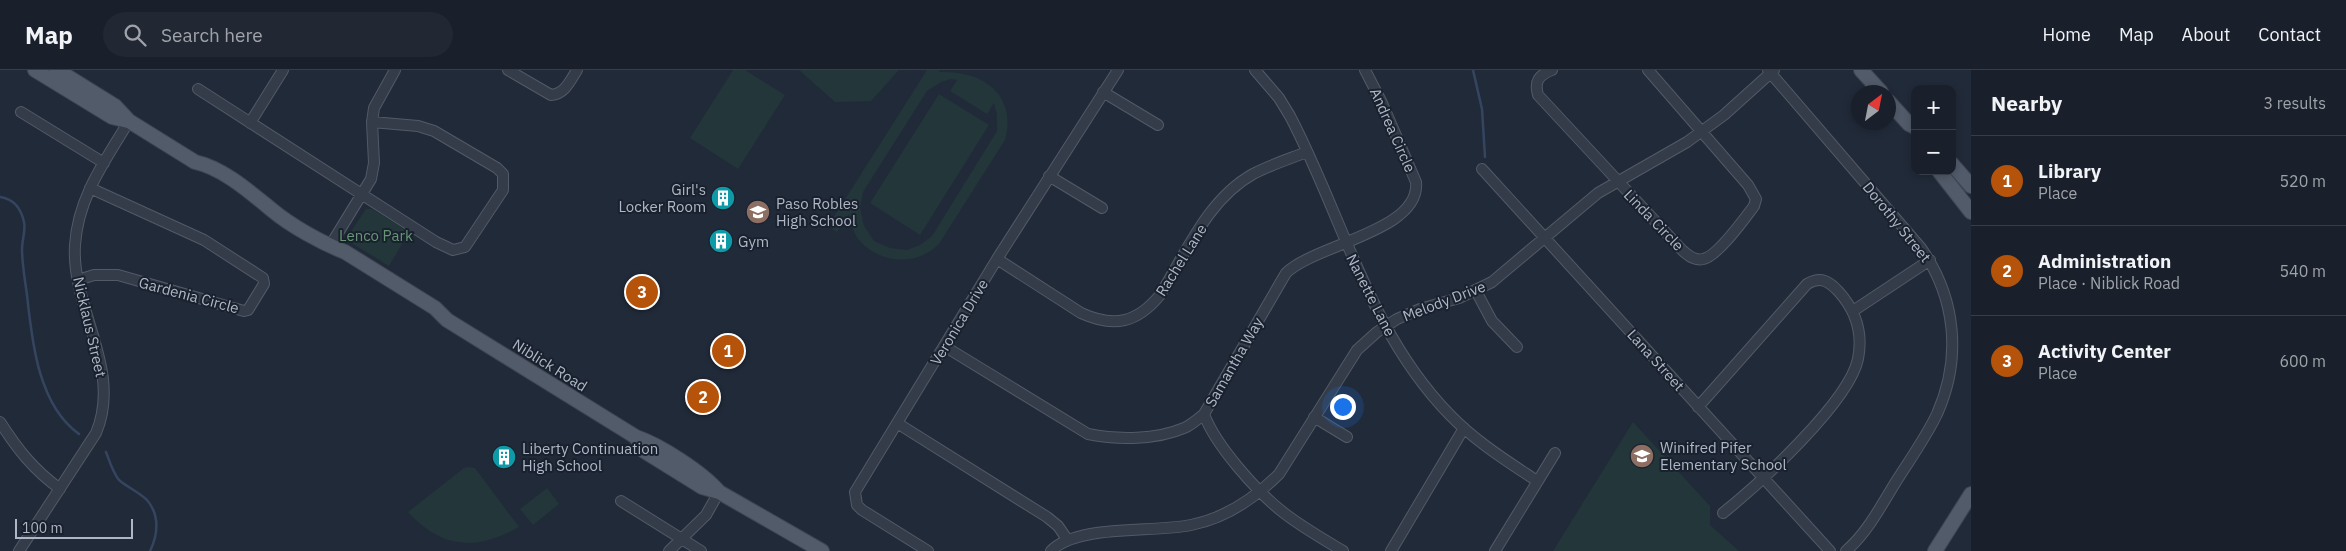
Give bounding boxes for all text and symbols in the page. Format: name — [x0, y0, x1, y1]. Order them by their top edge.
search box — [103, 12, 453, 57]
text: Map — [25, 19, 73, 51]
icon: search — [121, 21, 149, 49]
text: Search here — [161, 23, 263, 47]
text: Home — [2043, 23, 2091, 46]
text: Map — [2119, 23, 2154, 46]
text: About — [2182, 23, 2230, 46]
text: Contact — [2258, 23, 2321, 46]
street label: Andrea Circle — [1366, 85, 1420, 175]
north arrow — [1851, 85, 1896, 130]
map controls — [1911, 85, 1956, 175]
button: + — [1911, 85, 1956, 130]
text: Nearby — [1991, 89, 2062, 117]
text: 3 results — [2263, 93, 2326, 113]
button: − — [1911, 130, 1956, 175]
text: Library — [2038, 159, 2101, 183]
text: 1 — [2002, 171, 2012, 191]
text: 520 m — [2279, 171, 2326, 191]
street label: Dorothy Street — [1859, 178, 1935, 266]
place label: Girl's Locker Room — [618, 180, 706, 216]
text: Place — [2038, 183, 2077, 203]
building icon: Girl's Locker Room — [710, 185, 736, 211]
street label: Linda Circle — [1620, 185, 1688, 255]
place label: Paso Robles High School — [776, 194, 858, 230]
school or university icon: Paso Robles High School — [745, 199, 771, 225]
street label: Rachel Lane — [1151, 220, 1211, 300]
park label: Lenco Park — [339, 226, 413, 245]
building icon: Gym — [708, 228, 734, 254]
place label: Gym — [738, 232, 769, 251]
text: Administration — [2038, 249, 2171, 273]
street label: Nanette Lane — [1342, 251, 1400, 339]
text: 2 — [2002, 261, 2012, 281]
text: 540 m — [2279, 261, 2326, 281]
street label: Gardenia Circle — [137, 272, 241, 318]
pin: 3 — [626, 273, 658, 311]
text: Place · Niblick Road — [2038, 273, 2180, 293]
street label: Nicklaus Street — [69, 275, 111, 379]
street label: Veronica Drive — [926, 276, 992, 368]
street label: Melody Drive — [1400, 276, 1488, 326]
street label: Samantha Way — [1201, 313, 1268, 410]
street label: Lana Street — [1623, 325, 1689, 395]
pin: 1 — [712, 332, 744, 370]
street label: Niblick Road — [509, 335, 591, 395]
text: Activity Center — [2038, 339, 2171, 363]
text: 3 — [2002, 351, 2012, 371]
text: 600 m — [2279, 351, 2326, 371]
text: Place — [2038, 363, 2077, 383]
pin: 2 — [687, 378, 719, 416]
your location — [1330, 394, 1356, 420]
place label: Winifred Pifer Elementary School — [1660, 438, 1787, 474]
place label: Liberty Continuation High School — [522, 439, 658, 475]
school or university icon: Winifred Pifer Elementary School — [1629, 443, 1655, 469]
building icon: Liberty Continuation High School — [491, 444, 517, 470]
scale bar — [15, 516, 132, 539]
text: 100 m — [22, 519, 63, 537]

